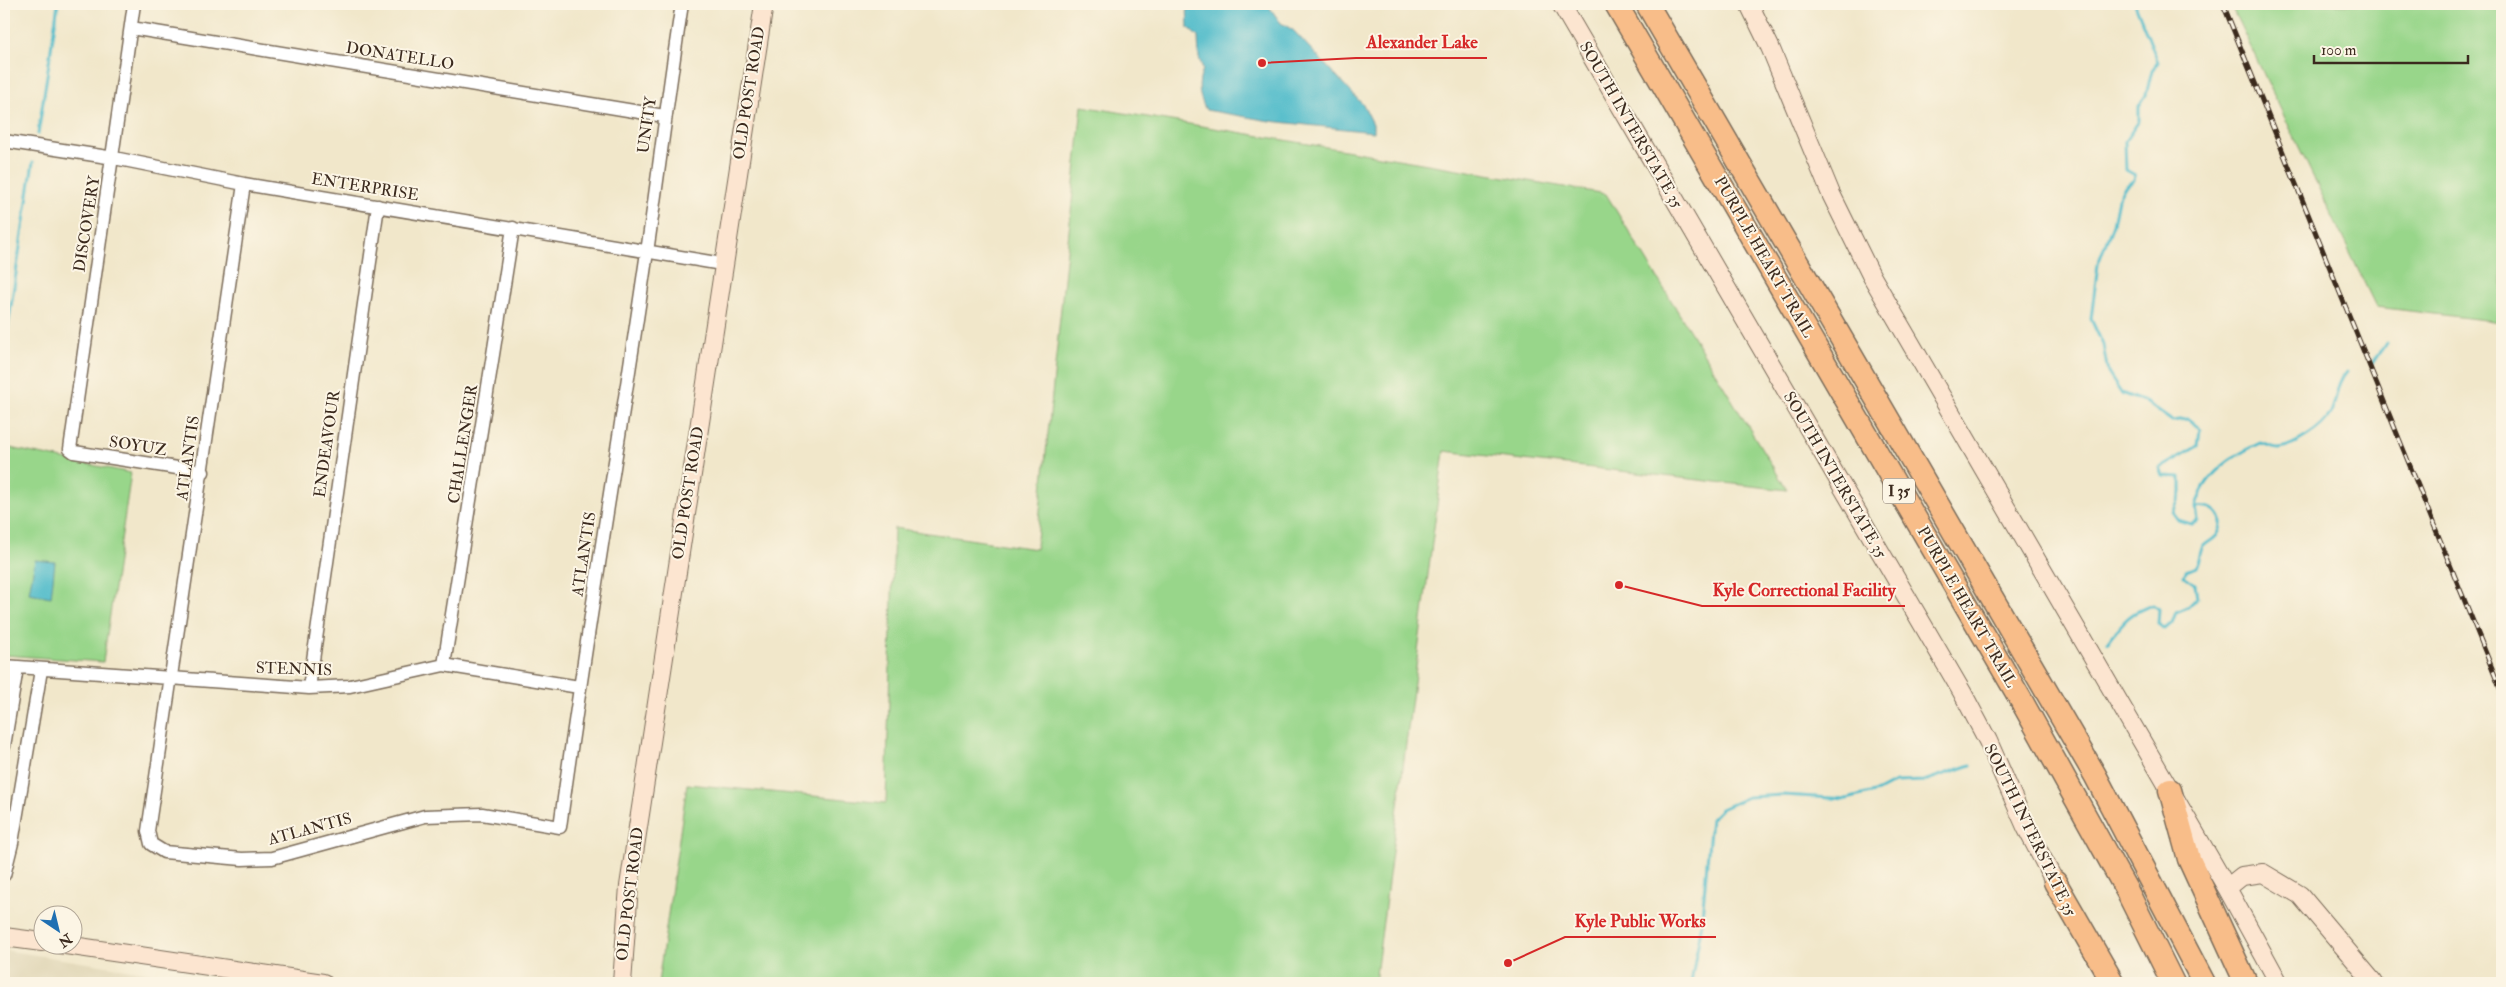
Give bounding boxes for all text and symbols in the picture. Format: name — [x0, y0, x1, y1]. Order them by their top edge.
street label: OLD POST ROAD — [729, 25, 769, 161]
callout: Alexander Lake — [1356, 25, 1487, 58]
text: Alexander Lake — [1365, 31, 1478, 54]
scale bar — [2314, 32, 2467, 64]
street label: DONATELLO — [345, 38, 455, 74]
street label: SOUTH INTERSTATE 35 — [1575, 38, 1687, 212]
text: 100 m — [2321, 41, 2357, 60]
street label: UNITY — [633, 94, 661, 155]
street label: ENTERPRISE — [310, 169, 420, 205]
street label: DISCOVERY — [70, 173, 105, 274]
street label: PURPLE HEART TRAIL — [1710, 173, 1819, 341]
street label: CHALLENGER — [444, 383, 482, 505]
street label: ENDEAVOUR — [310, 388, 345, 499]
street label: SOUTH INTERSTATE 35 — [1779, 388, 1891, 562]
street label: ATLANTIS — [172, 414, 204, 503]
street label: OLD POST ROAD — [668, 425, 708, 561]
street label: SOYUZ — [108, 432, 168, 460]
road number: I 35 — [1883, 478, 1915, 504]
street label: ATLANTIS — [567, 510, 601, 599]
street label: PURPLE HEART TRAIL — [1913, 523, 2022, 691]
callout: Kyle Correctional Facility — [1702, 573, 1905, 606]
text: Kyle Correctional Facility — [1712, 579, 1897, 602]
street label: STENNIS — [256, 658, 332, 680]
street label: SOUTH INTERSTATE 35 — [1980, 741, 2080, 919]
street label: ATLANTIS — [265, 808, 354, 850]
street label: OLD POST ROAD — [612, 826, 648, 962]
north arrow — [32, 904, 82, 954]
callout: Kyle Public Works — [1565, 904, 1716, 937]
text: Kyle Public Works — [1574, 910, 1706, 933]
text: N — [55, 929, 76, 951]

